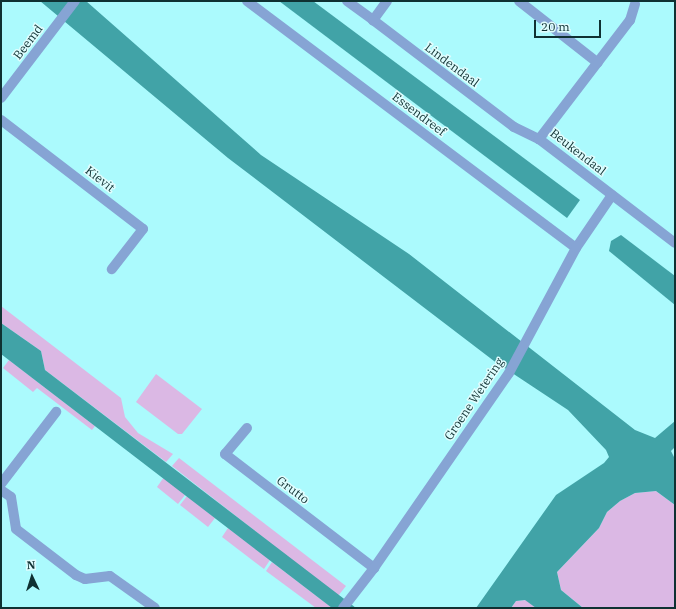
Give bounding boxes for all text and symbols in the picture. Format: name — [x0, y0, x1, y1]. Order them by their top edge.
scale bar — [536, 12, 603, 38]
text: 20 m — [541, 19, 570, 34]
street label: Beemd — [10, 22, 46, 62]
street label: Lindendaal — [422, 40, 482, 90]
street label: Essendreef — [390, 89, 448, 139]
street label: Beukendaal — [547, 126, 609, 178]
street label: Kievit — [83, 163, 117, 195]
street label: Groene Wetering — [441, 355, 507, 443]
street label: Grutto — [274, 473, 312, 507]
north arrow — [12, 557, 52, 597]
text: N — [26, 558, 36, 572]

